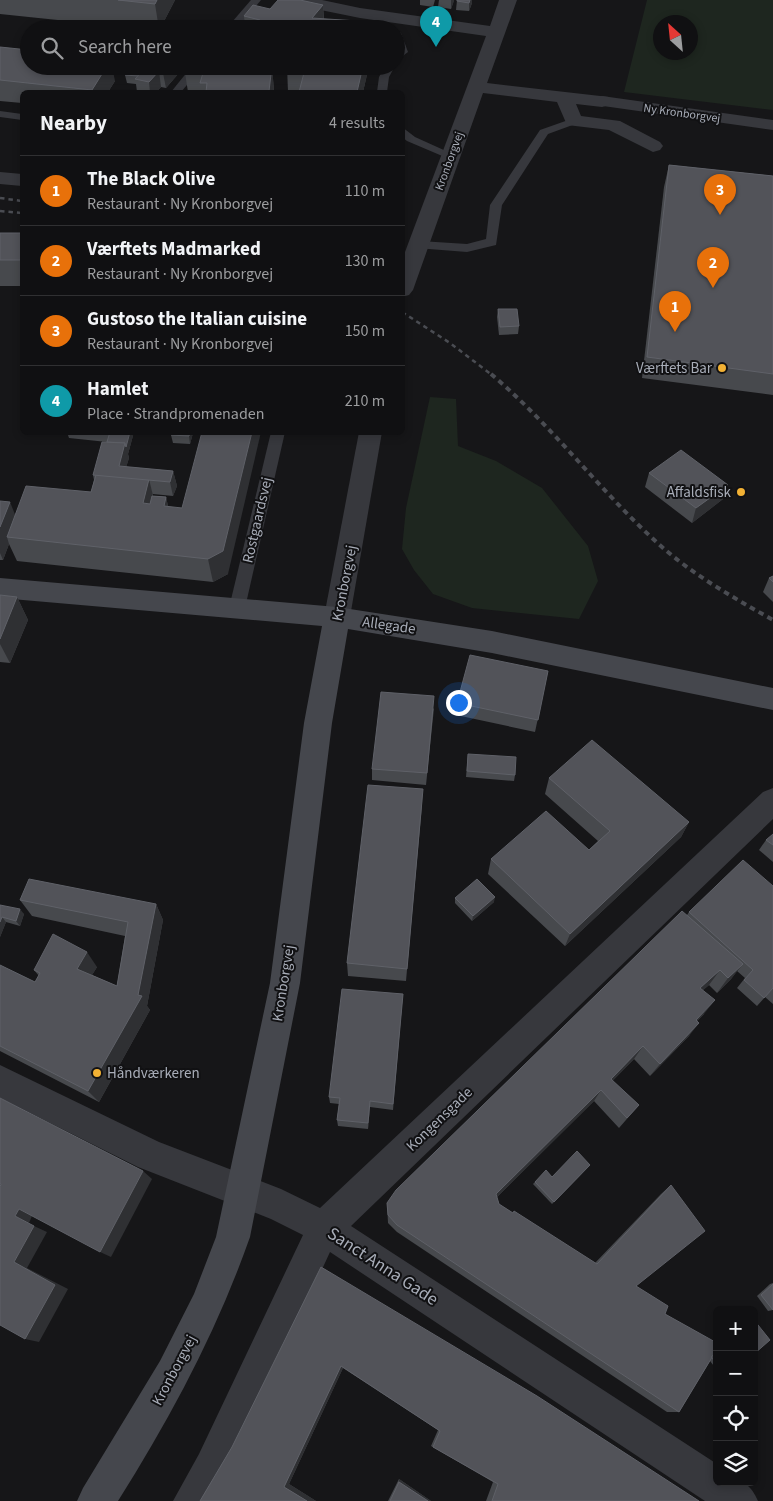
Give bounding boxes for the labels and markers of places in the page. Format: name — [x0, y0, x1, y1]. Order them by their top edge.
pin: 4 — [420, 6, 452, 47]
pin: 3 — [704, 174, 736, 215]
pin: 2 — [697, 247, 729, 288]
pin: 1 — [659, 291, 691, 332]
place label: Værftets Bar — [636, 358, 713, 379]
marker: Værftets Bar — [716, 362, 728, 374]
place label: Affaldsfisk — [667, 482, 732, 503]
marker: Affaldsfisk — [735, 486, 747, 498]
place label: Håndværkeren — [107, 1063, 200, 1084]
marker: Håndværkeren — [91, 1067, 103, 1079]

